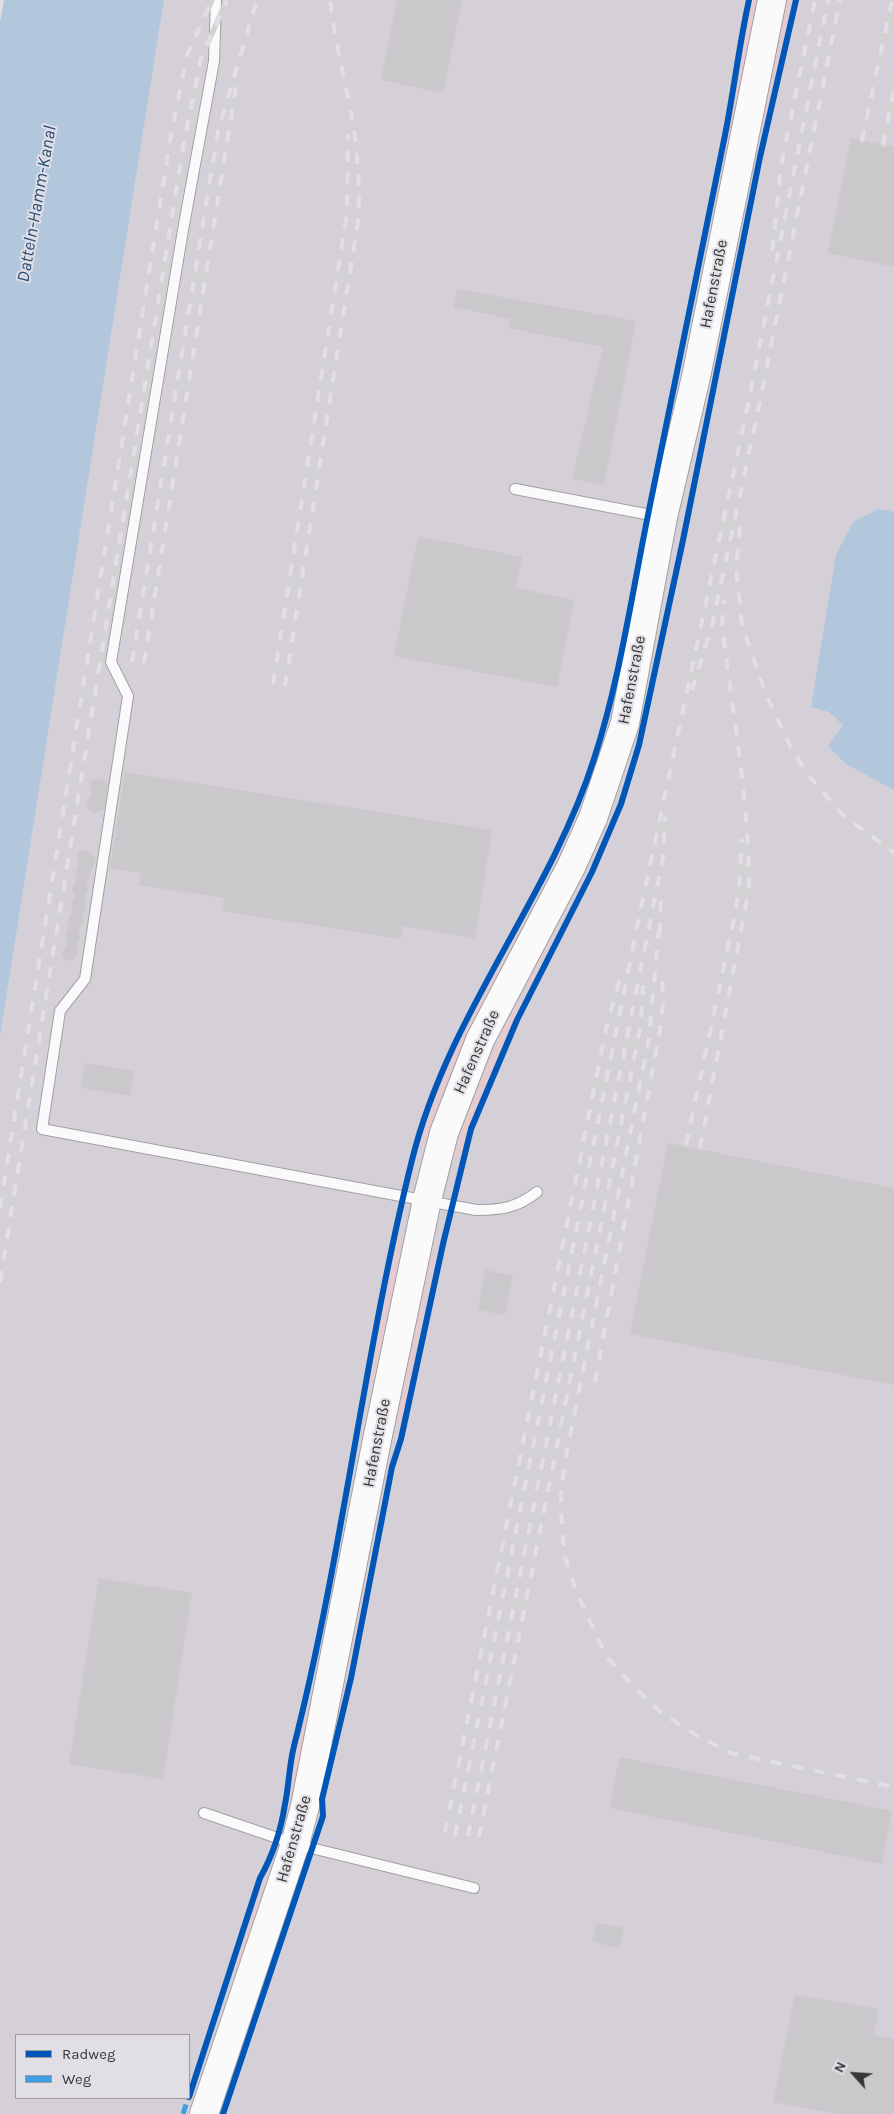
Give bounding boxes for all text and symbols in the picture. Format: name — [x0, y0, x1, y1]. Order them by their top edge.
water label: Datteln-Hamm-Kanal — [13, 124, 61, 284]
street label: Hafenstraße — [696, 238, 732, 330]
street label: Hafenstraße — [614, 634, 650, 726]
street label: Hafenstraße — [450, 1007, 504, 1097]
street label: Hafenstraße — [359, 1397, 395, 1489]
street label: Hafenstraße — [272, 1793, 316, 1885]
legend — [15, 2034, 190, 2099]
text: Radweg — [62, 2045, 115, 2063]
north arrow — [829, 2049, 879, 2099]
text: N — [830, 2059, 850, 2075]
text: Weg — [62, 2070, 91, 2088]

